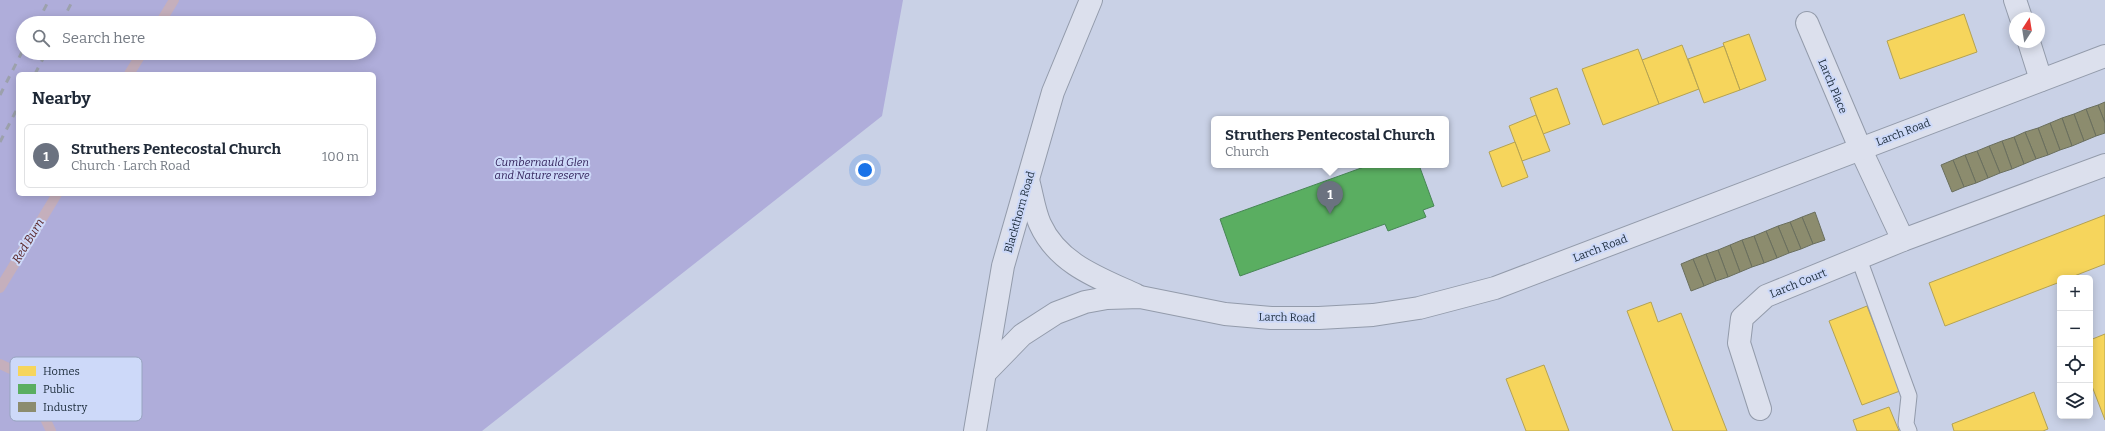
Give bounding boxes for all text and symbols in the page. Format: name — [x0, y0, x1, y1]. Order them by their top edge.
north arrow — [2009, 12, 2045, 48]
search box — [16, 16, 376, 60]
icon: search — [30, 27, 52, 49]
text: Search here — [62, 29, 145, 47]
street label: Larch Place — [1815, 57, 1850, 115]
text: Nearby — [32, 88, 91, 109]
popup — [1211, 116, 1449, 168]
street label: Larch Road — [1874, 116, 1933, 149]
text: Struthers Pentecostal Church — [1225, 126, 1435, 144]
text: Struthers Pentecostal Church — [71, 140, 281, 158]
text: Church — [1225, 144, 1269, 159]
text: 1 — [43, 149, 49, 164]
text: 100 m — [322, 149, 359, 164]
park label: Cumbernauld Glen and Nature reserve — [495, 156, 590, 182]
text: Church · Larch Road — [71, 158, 190, 173]
your location — [855, 160, 875, 180]
street label: Blackthorn Road — [1002, 169, 1037, 254]
pin: 1 — [1317, 181, 1343, 214]
water label: Red Burn — [9, 216, 47, 266]
street label: Larch Road — [1571, 232, 1630, 265]
street label: Larch Court — [1768, 266, 1828, 301]
map controls — [2057, 275, 2093, 419]
button: + — [2057, 275, 2093, 311]
street label: Larch Road — [1258, 311, 1316, 325]
button: − — [2057, 311, 2093, 347]
button: locate — [2057, 347, 2093, 383]
legend — [10, 357, 142, 421]
text: Homes — [43, 365, 80, 378]
text: Public — [43, 383, 75, 396]
button: layers — [2057, 383, 2093, 419]
text: Industry — [43, 401, 87, 414]

